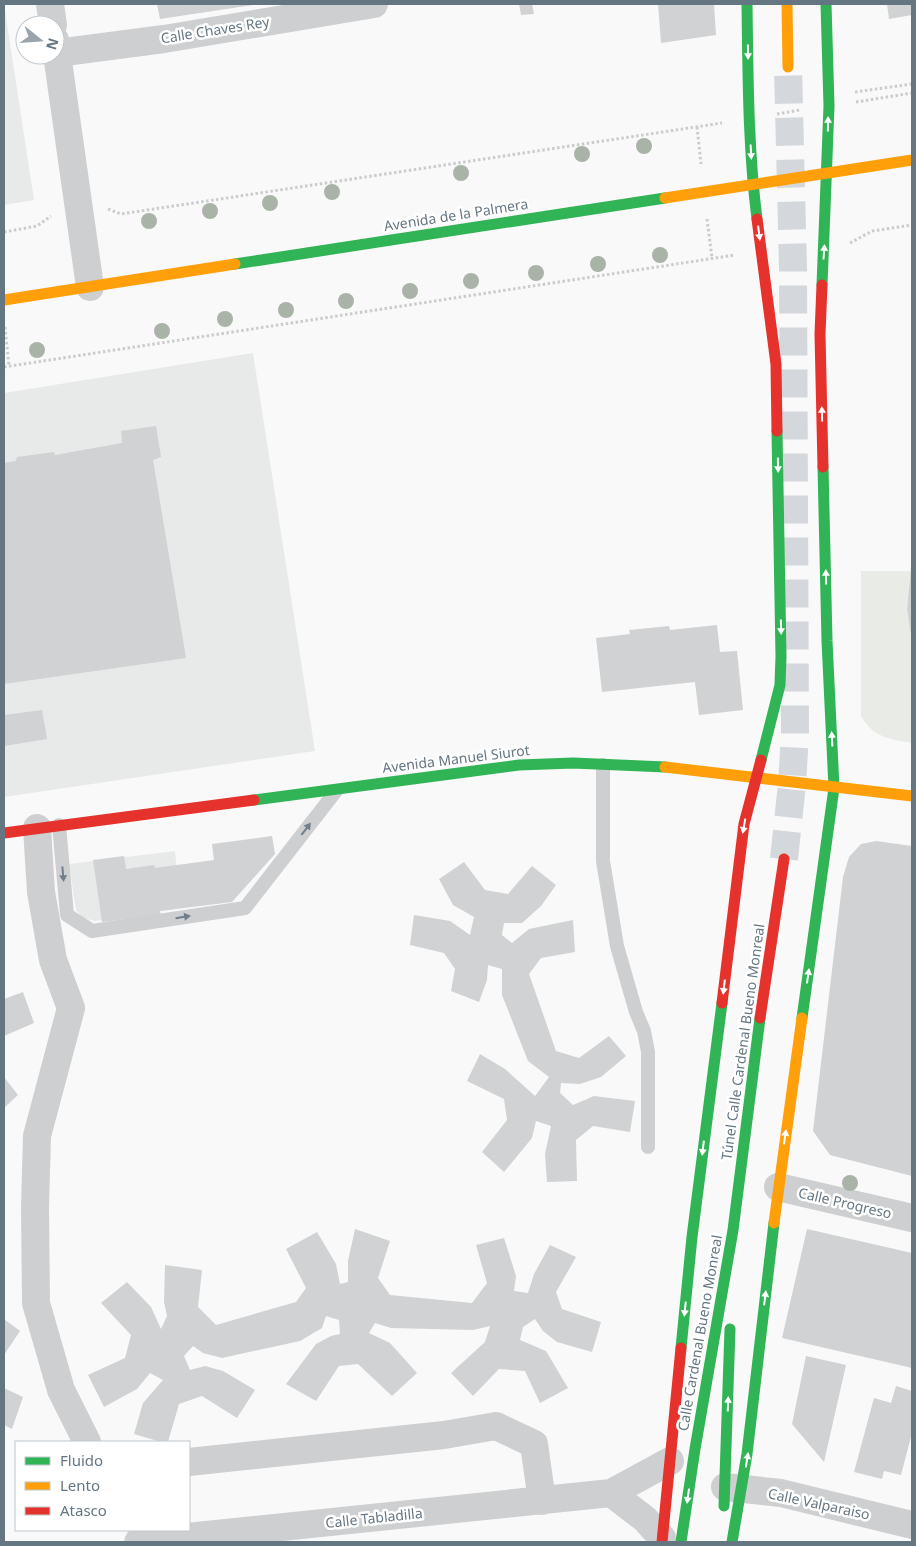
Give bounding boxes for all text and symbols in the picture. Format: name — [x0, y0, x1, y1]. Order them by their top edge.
street label: Calle Chaves Rey — [159, 11, 271, 47]
north arrow — [15, 15, 65, 65]
text: N — [42, 36, 64, 52]
one-way arrow — [744, 45, 752, 61]
one-way arrow — [825, 116, 833, 132]
one-way arrow — [748, 144, 756, 160]
street label: Avenida de la Palmera — [382, 194, 529, 235]
one-way arrow — [755, 226, 763, 242]
one-way arrow — [821, 244, 829, 260]
one-way arrow — [818, 406, 826, 422]
one-way arrow — [774, 457, 782, 473]
one-way arrow — [821, 569, 829, 585]
one-way arrow — [777, 619, 785, 635]
one-way arrow — [827, 731, 835, 747]
street label: Avenida Manuel Siurot — [381, 740, 531, 777]
one-way arrow — [740, 818, 748, 834]
one-way arrow — [301, 822, 311, 836]
one-way arrow — [60, 866, 68, 882]
one-way arrow — [175, 913, 191, 921]
street label: Túnel Calle Cardenal Bueno Monreal — [716, 922, 769, 1161]
one-way arrow — [805, 968, 813, 984]
one-way arrow — [719, 979, 727, 995]
one-way arrow — [782, 1129, 790, 1145]
one-way arrow — [699, 1140, 707, 1156]
street label: Calle Progreso — [797, 1183, 894, 1222]
street label: Calle Cardenal Bueno Monreal — [673, 1233, 726, 1433]
one-way arrow — [761, 1290, 769, 1306]
one-way arrow — [681, 1302, 689, 1318]
one-way arrow — [724, 1396, 732, 1412]
legend — [15, 1441, 190, 1531]
text: Fluido — [60, 1450, 103, 1470]
one-way arrow — [743, 1451, 751, 1467]
text: Lento — [60, 1475, 100, 1495]
street label: Calle Valparaiso — [766, 1483, 872, 1524]
one-way arrow — [684, 1488, 692, 1504]
text: Atasco — [60, 1500, 107, 1520]
street label: Calle Tabladilla — [325, 1503, 423, 1532]

